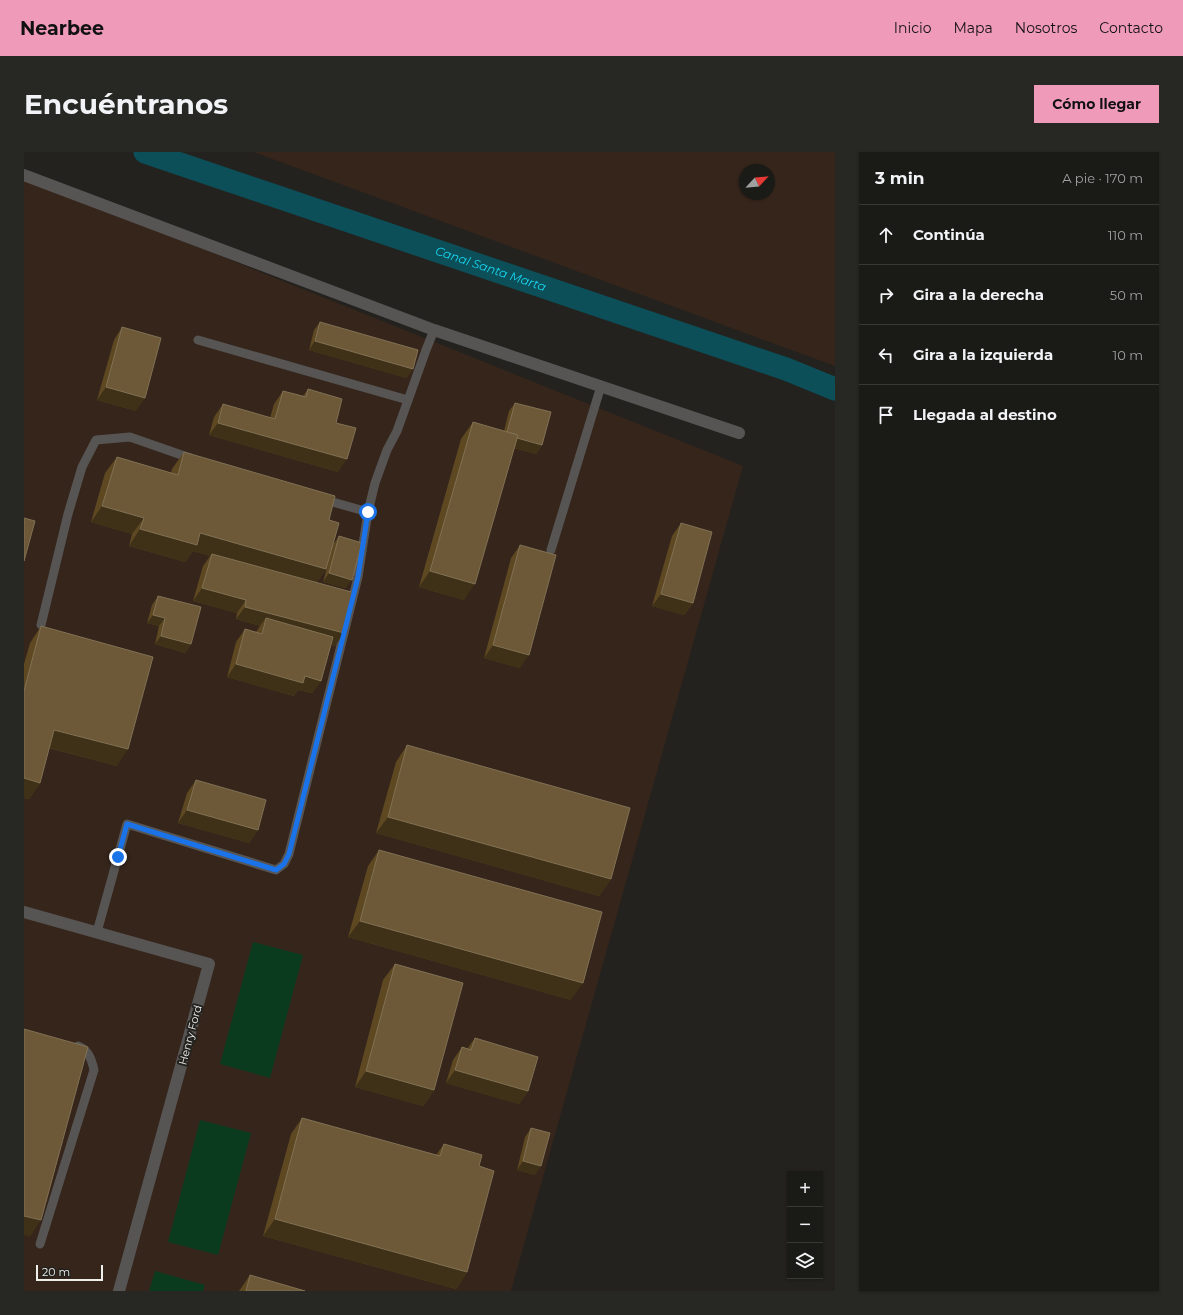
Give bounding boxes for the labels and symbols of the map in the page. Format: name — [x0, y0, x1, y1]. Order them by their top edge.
north arrow — [739, 164, 775, 200]
water label: Canal Santa Marta — [433, 243, 548, 294]
route start — [359, 503, 377, 521]
route end — [109, 848, 127, 866]
street label: Henry Ford — [175, 1003, 205, 1067]
scale bar — [36, 1263, 103, 1282]

